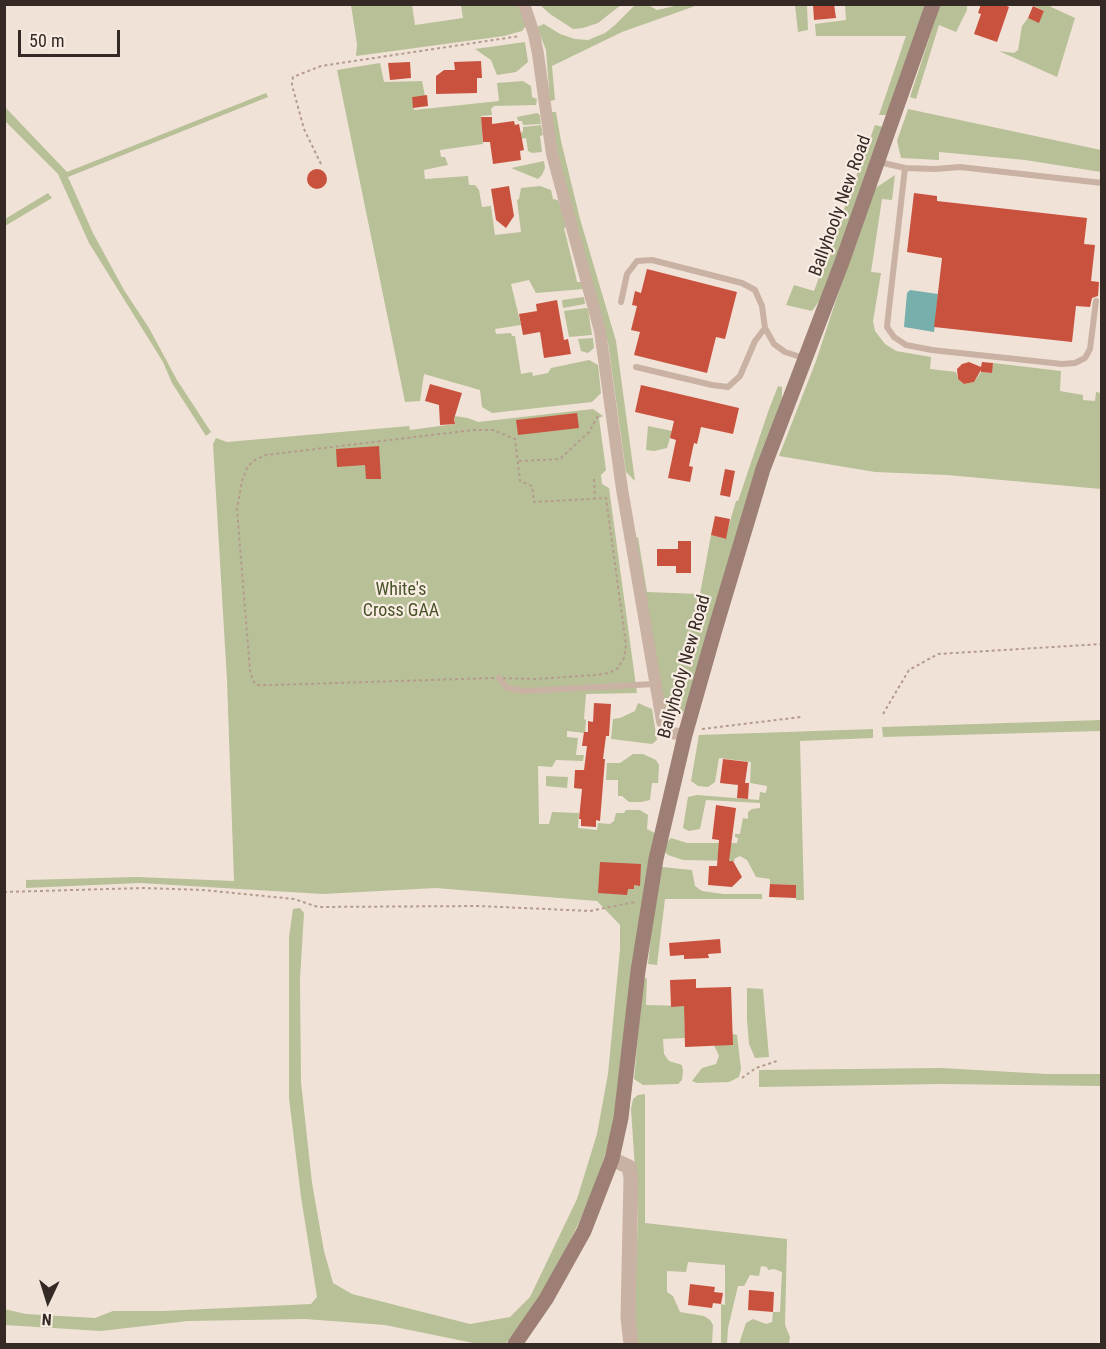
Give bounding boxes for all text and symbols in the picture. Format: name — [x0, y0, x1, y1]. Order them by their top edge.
scale bar — [21, 18, 123, 56]
text: 50 m — [29, 30, 64, 51]
street label: Ballyhooly New Road — [805, 133, 877, 279]
park label: White's Cross GAA — [363, 579, 439, 622]
street label: Ballyhooly New Road — [654, 593, 716, 741]
north arrow — [18, 1271, 78, 1331]
text: N — [41, 1310, 52, 1329]

